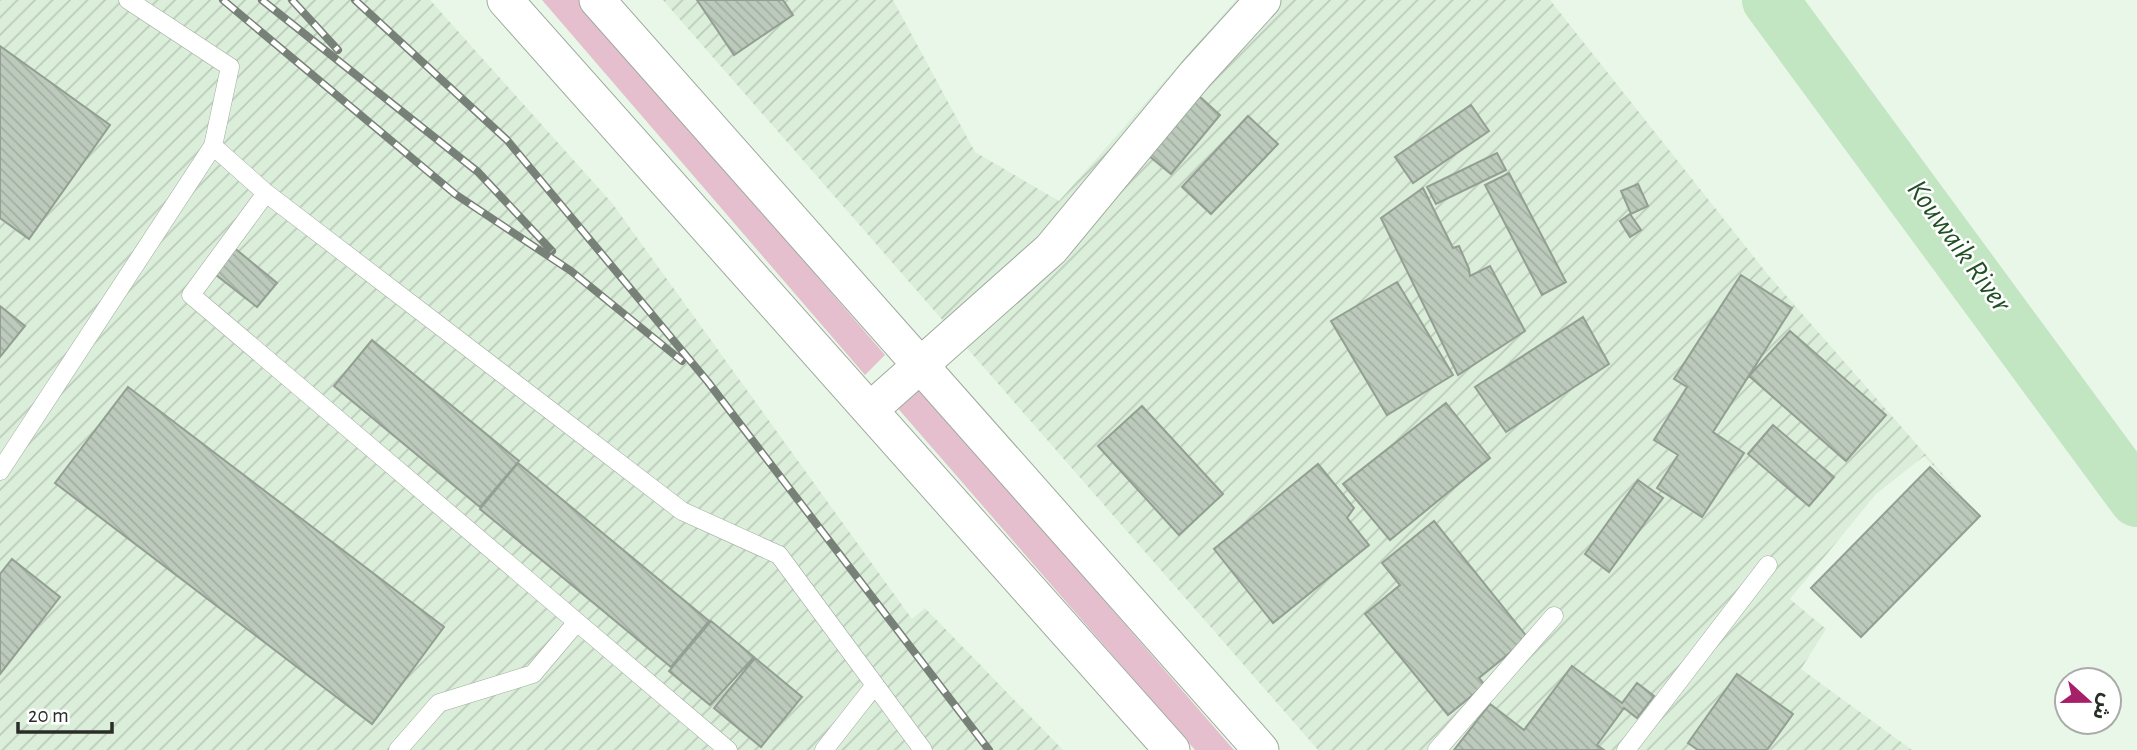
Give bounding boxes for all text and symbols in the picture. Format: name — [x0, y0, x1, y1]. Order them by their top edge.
water label: Kouwaik River — [1901, 175, 2017, 318]
north arrow — [2053, 666, 2123, 736]
scale bar — [18, 690, 112, 734]
text: ش — [2089, 691, 2116, 722]
text: 20 m — [28, 705, 69, 726]

